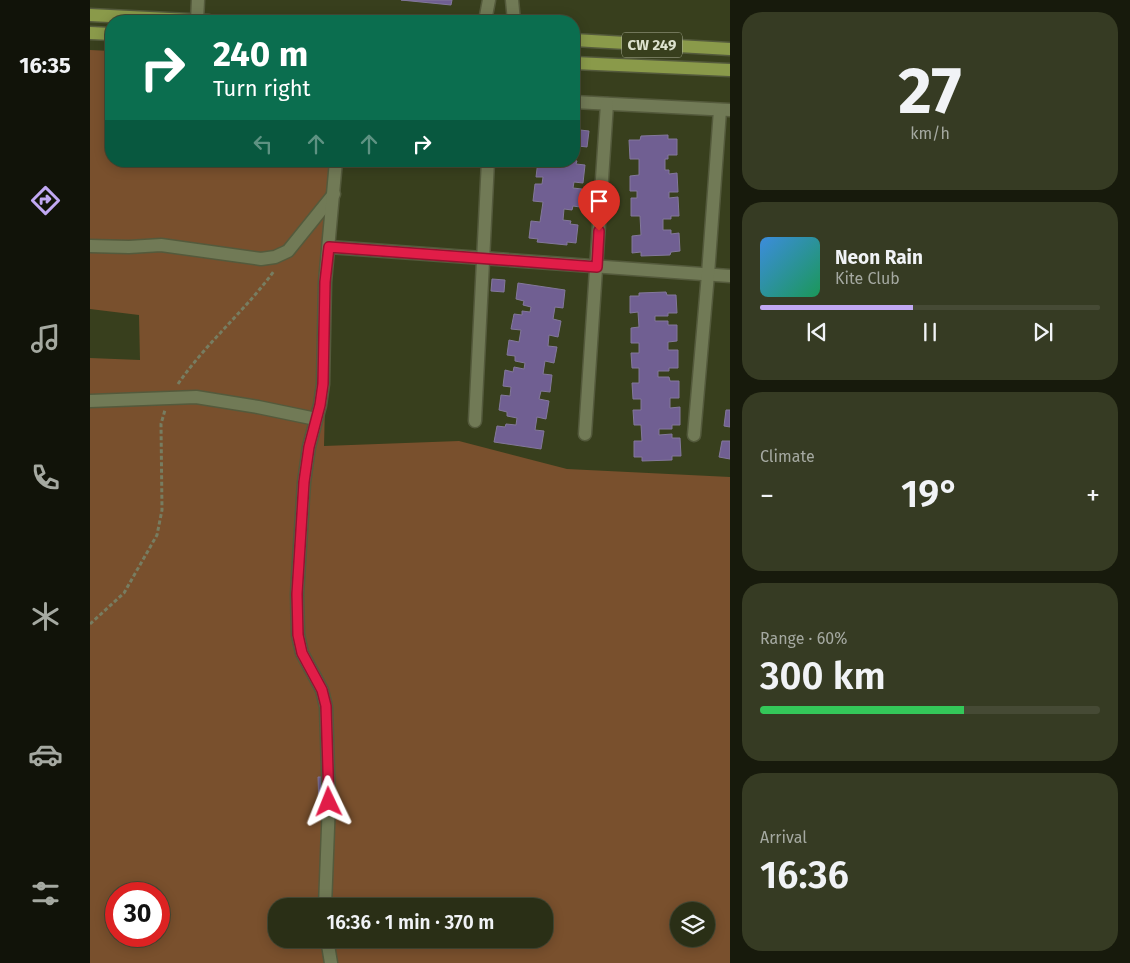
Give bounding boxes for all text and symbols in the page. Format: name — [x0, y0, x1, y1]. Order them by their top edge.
road number: CW 249 — [622, 32, 682, 58]
text: 240 m — [213, 33, 308, 75]
icon: right — [130, 35, 195, 100]
text: 16:35 — [19, 52, 71, 79]
text: 27 — [898, 52, 962, 130]
text: Turn right — [213, 75, 310, 102]
text: km/h — [910, 124, 950, 143]
icon: left — [249, 130, 277, 158]
icon: ahead — [302, 130, 330, 158]
icon: ahead — [355, 130, 383, 158]
icon: right — [408, 130, 436, 158]
pin — [578, 180, 620, 231]
icon: directions — [28, 183, 63, 218]
icon: arrive — [585, 187, 613, 215]
text: Neon Rain — [835, 246, 923, 269]
text: Kite Club — [835, 269, 900, 288]
icon: previous — [803, 318, 831, 346]
icon: pause — [916, 318, 944, 346]
icon: next — [1029, 318, 1057, 346]
icon: music — [28, 321, 63, 356]
text: Climate — [760, 447, 815, 466]
icon: phone — [28, 460, 63, 495]
text: 19° — [901, 471, 959, 517]
text: − — [760, 479, 774, 512]
text: + — [1086, 479, 1100, 512]
icon: climate — [28, 599, 63, 634]
text: Range · 60% — [760, 629, 847, 648]
text: 300 km — [760, 653, 886, 699]
icon: car — [28, 737, 63, 772]
position arrow — [302, 775, 354, 827]
text: Arrival — [760, 828, 807, 847]
text: 16:36 — [760, 852, 849, 898]
icon: filters — [28, 876, 63, 911]
speed limit sign: 30 — [105, 882, 170, 947]
map controls — [670, 902, 715, 947]
button: layers — [670, 902, 715, 947]
text: 16:36 · 1 min · 370 m — [327, 911, 494, 934]

